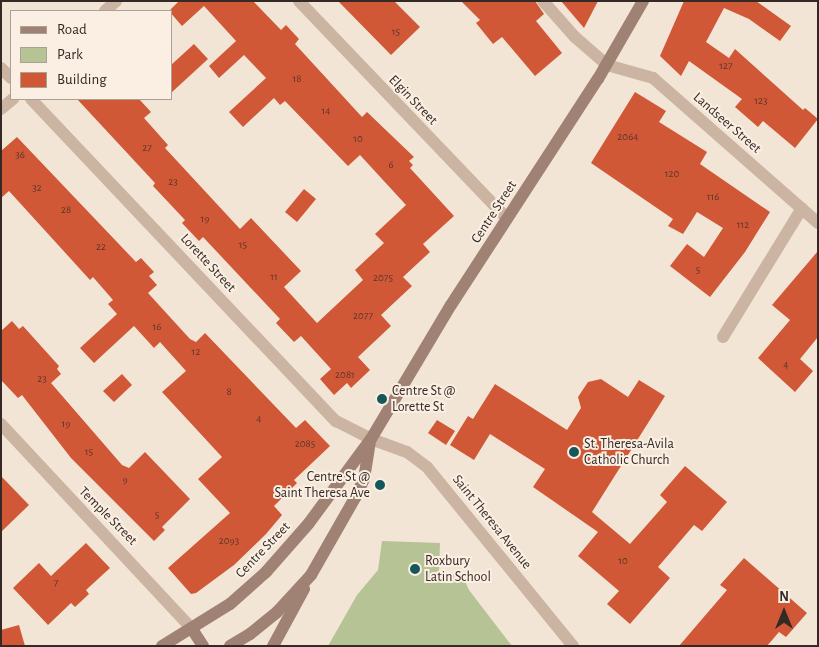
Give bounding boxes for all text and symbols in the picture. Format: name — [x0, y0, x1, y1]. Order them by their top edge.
legend — [10, 10, 172, 100]
text: Road — [57, 22, 87, 37]
house number: 15 — [392, 25, 400, 39]
text: Park — [57, 47, 83, 62]
house number: 127 — [719, 59, 733, 73]
text: Building — [57, 72, 107, 87]
house number: 18 — [293, 72, 301, 86]
street label: Elgin Street — [385, 72, 441, 128]
street label: Landseer Street — [690, 89, 764, 157]
house number: 123 — [754, 94, 768, 108]
house number: 14 — [321, 104, 331, 118]
house number: 2064 — [617, 130, 639, 144]
house number: 10 — [353, 132, 363, 146]
house number: 27 — [142, 141, 152, 155]
house number: 36 — [15, 148, 25, 162]
house number: 6 — [388, 158, 394, 172]
house number: 120 — [665, 167, 679, 181]
house number: 23 — [168, 175, 178, 189]
street label: Centre Street — [468, 177, 520, 247]
house number: 32 — [32, 181, 42, 195]
house number: 116 — [707, 190, 719, 204]
house number: 28 — [61, 203, 71, 217]
house number: 19 — [201, 212, 209, 226]
house number: 112 — [737, 218, 749, 232]
street label: Lorette Street — [177, 230, 239, 296]
house number: 15 — [239, 238, 247, 252]
house number: 22 — [96, 240, 106, 254]
house number: 5 — [696, 263, 700, 277]
house number: 11 — [270, 270, 278, 284]
house number: 2075 — [373, 271, 393, 285]
house number: 2077 — [353, 309, 373, 323]
house number: 16 — [153, 320, 161, 334]
house number: 12 — [192, 345, 200, 359]
house number: 4 — [783, 358, 789, 372]
house number: 2081 — [335, 368, 355, 382]
house number: 23 — [37, 372, 47, 386]
place label: Centre St @ Lorette St — [392, 383, 455, 416]
house number: 8 — [226, 385, 232, 399]
marker: Centre St @ Lorette St — [376, 393, 388, 405]
house number: 4 — [256, 412, 262, 426]
house number: 19 — [62, 417, 70, 431]
place label: St. Theresa-Avila Catholic Church — [584, 436, 674, 468]
house number: 2085 — [295, 437, 315, 451]
house number: 15 — [85, 445, 93, 459]
marker: St. Theresa-Avila Catholic Church — [568, 446, 580, 458]
place label: Centre St @ Saint Theresa Ave — [274, 469, 370, 502]
street label: Saint Theresa Avenue — [449, 471, 535, 573]
house number: 9 — [122, 473, 128, 487]
marker: Centre St @ Saint Theresa Ave — [374, 479, 386, 491]
street label: Temple Street — [75, 483, 141, 549]
house number: 5 — [155, 508, 159, 522]
street label: Centre Street — [232, 518, 294, 582]
house number: 2093 — [219, 534, 239, 548]
place label: Roxbury Latin School — [425, 553, 491, 586]
house number: 10 — [618, 554, 628, 568]
marker: Roxbury Latin School — [409, 563, 421, 575]
house number: 7 — [54, 576, 58, 590]
north arrow — [759, 587, 809, 637]
text: N — [779, 590, 789, 604]

